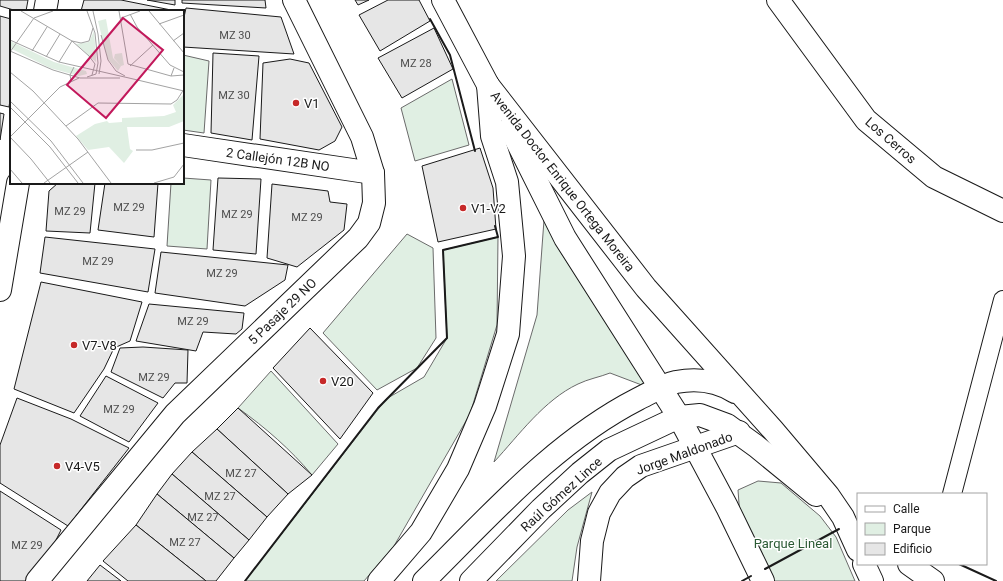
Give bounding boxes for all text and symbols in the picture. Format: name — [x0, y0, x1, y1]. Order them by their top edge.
inset map — [10, 10, 184, 184]
house number: MZ 30 — [219, 29, 251, 42]
house number: MZ 28 — [400, 57, 432, 70]
street label: Avenida Doctor Enrique Ortega Moreira — [488, 88, 638, 274]
house number: MZ 30 — [218, 89, 250, 102]
place label: V1 — [304, 96, 320, 111]
marker: V1 — [291, 98, 301, 108]
street label: Los Cerros — [862, 114, 919, 167]
street label: 2 Callejón 12B NO — [225, 145, 331, 174]
house number: MZ 29 — [113, 201, 145, 214]
place label: V1-V2 — [471, 201, 506, 216]
marker: V1-V2 — [458, 203, 468, 213]
house number: MZ 29 — [54, 205, 86, 218]
house number: MZ 29 — [221, 208, 253, 221]
house number: MZ 29 — [291, 211, 323, 224]
house number: MZ 29 — [82, 255, 114, 268]
house number: MZ 29 — [206, 267, 238, 280]
street label: 5 Pasaje 29 NO — [245, 275, 320, 348]
house number: MZ 29 — [177, 315, 209, 328]
place label: V7-V8 — [82, 338, 117, 353]
marker: V7-V8 — [69, 340, 79, 350]
house number: MZ 29 — [138, 371, 170, 384]
place label: V20 — [331, 374, 354, 389]
marker: V20 — [318, 376, 328, 386]
house number: MZ 29 — [103, 403, 135, 416]
street label: Jorge Maldonado — [634, 429, 734, 478]
street label: Raúl Gómez Lince — [518, 454, 605, 535]
place label: V4-V5 — [65, 459, 100, 474]
marker: V4-V5 — [52, 461, 62, 471]
house number: MZ 27 — [225, 467, 257, 480]
house number: MZ 27 — [204, 490, 236, 503]
legend — [857, 493, 987, 565]
text: Calle — [893, 502, 920, 516]
house number: MZ 27 — [187, 511, 219, 524]
text: Parque — [893, 522, 931, 536]
house number: MZ 27 — [169, 536, 201, 549]
park label: Parque Lineal — [754, 536, 832, 551]
house number: MZ 29 — [11, 539, 43, 552]
text: Edificio — [893, 542, 932, 556]

